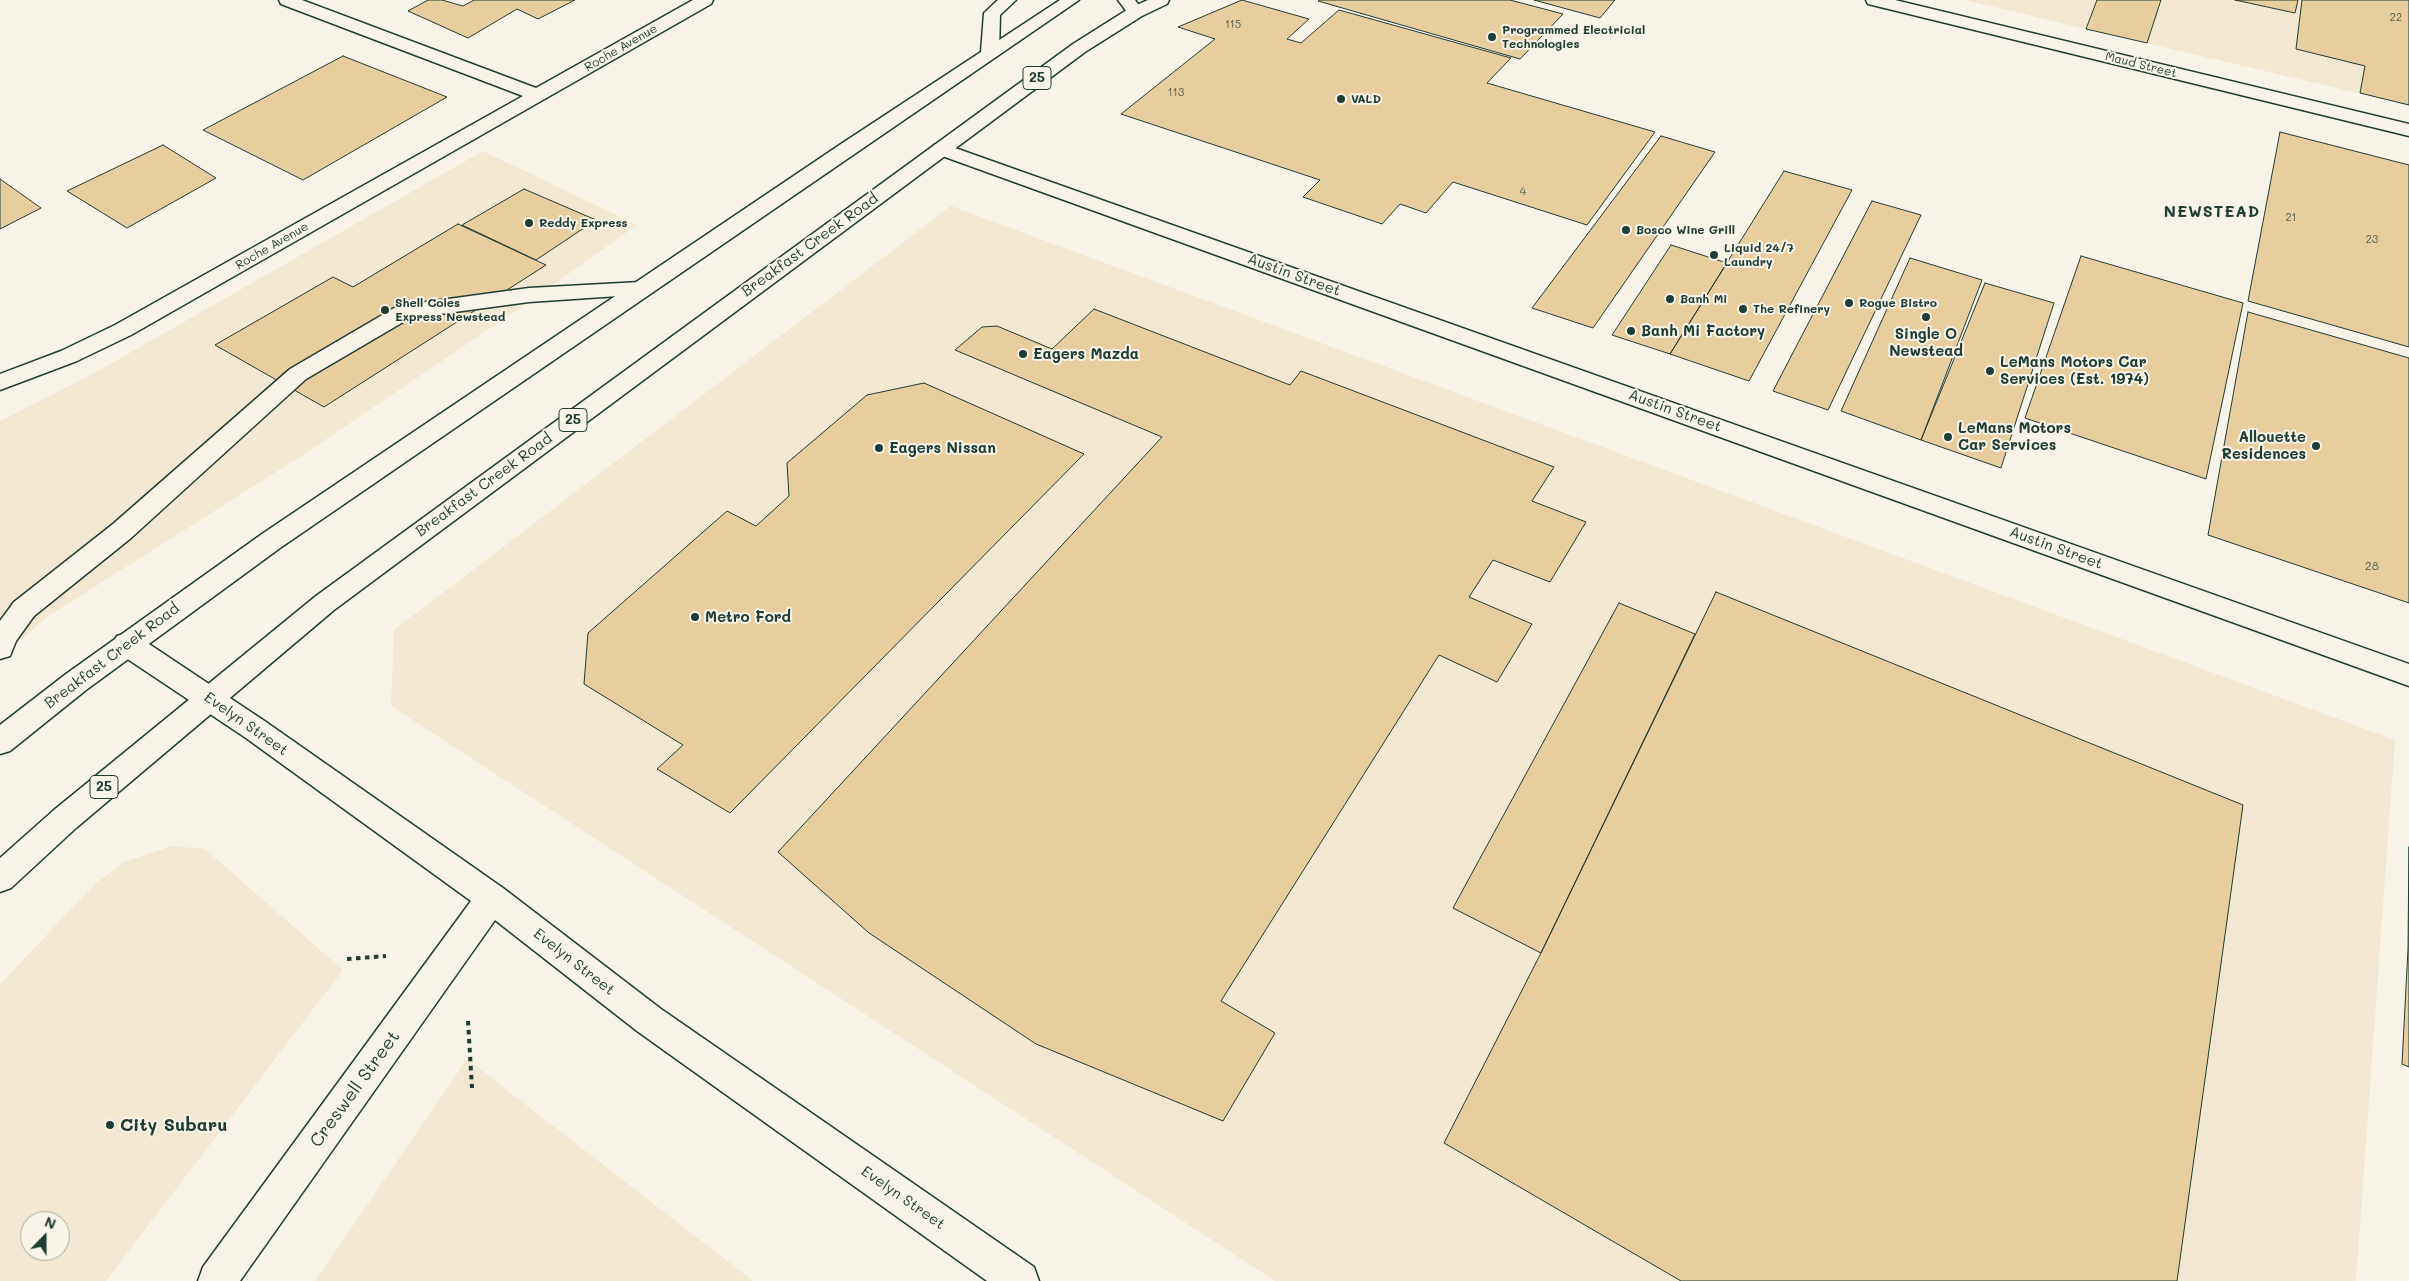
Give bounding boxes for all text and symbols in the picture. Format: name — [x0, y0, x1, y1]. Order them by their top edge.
house number: 22 — [2390, 11, 2402, 25]
house number: 115 — [1225, 18, 1241, 32]
street label: Roche Avenue — [582, 21, 660, 75]
place label: Programmed Electricial Technologies — [1502, 23, 1645, 51]
marker: Programmed Electricial Technologies — [1486, 31, 1498, 43]
street label: Maud Street — [2104, 49, 2178, 81]
road number: 25 — [1023, 66, 1051, 90]
house number: 113 — [1168, 86, 1184, 100]
place label: VALD — [1351, 92, 1381, 106]
marker: VALD — [1335, 93, 1347, 105]
house number: 4 — [1520, 185, 1526, 199]
street label: Breakfast Creek Road — [738, 189, 882, 301]
district label: NEWSTEAD — [2163, 202, 2261, 222]
house number: 21 — [2285, 211, 2297, 225]
place label: Reddy Express — [539, 216, 628, 230]
marker: Reddy Express — [523, 217, 535, 229]
street label: Roche Avenue — [233, 219, 311, 273]
place label: Bosco Wine Grill — [1636, 223, 1735, 237]
marker: Bosco Wine Grill — [1620, 224, 1632, 236]
house number: 23 — [2366, 233, 2378, 247]
place label: Liquid 24/7 Laundry — [1724, 241, 1794, 269]
marker: Liquid 24/7 Laundry — [1708, 249, 1720, 261]
street label: Austin Street — [1245, 250, 1343, 300]
place label: Banh Mi — [1680, 292, 1727, 306]
marker: Banh Mi — [1664, 293, 1676, 305]
place label: Shell Coles Express Newstead — [395, 296, 505, 324]
place label: Rogue Bistro — [1859, 296, 1937, 310]
marker: Rogue Bistro — [1843, 297, 1855, 309]
place label: The Refinery — [1753, 302, 1830, 316]
marker: The Refinery — [1737, 303, 1749, 315]
marker: Shell Coles Express Newstead — [379, 304, 391, 316]
marker: Single O Newstead — [1920, 311, 1932, 323]
place label: Banh Mi Factory — [1641, 322, 1765, 340]
marker: Banh Mi Factory — [1625, 325, 1637, 337]
place label: Single O Newstead — [1889, 325, 1963, 360]
place label: Eagers Mazda — [1033, 345, 1139, 363]
marker: Eagers Mazda — [1017, 348, 1029, 360]
place label: LeMans Motors Car Services (Est. 1974) — [2000, 353, 2149, 388]
marker: LeMans Motors Car Services (Est. 1974) — [1984, 365, 1996, 377]
street label: Austin Street — [1626, 386, 1724, 436]
road number: 25 — [559, 408, 587, 432]
place label: LeMans Motors Car Services — [1958, 419, 2071, 454]
place label: Allouette Residences — [2222, 428, 2306, 463]
street label: Breakfast Creek Road — [412, 429, 556, 541]
marker: LeMans Motors Car Services — [1942, 431, 1954, 443]
place label: Eagers Nissan — [889, 439, 996, 457]
marker: Allouette Residences — [2310, 440, 2322, 452]
marker: Eagers Nissan — [873, 442, 885, 454]
street label: Austin Street — [2007, 523, 2105, 573]
house number: 28 — [2365, 559, 2379, 573]
street label: Breakfast Creek Road — [41, 599, 183, 713]
place label: Metro Ford — [705, 608, 791, 626]
marker: Metro Ford — [689, 611, 701, 623]
street label: Evelyn Street — [201, 688, 291, 760]
road number: 25 — [90, 776, 118, 799]
street label: Evelyn Street — [530, 925, 618, 999]
street label: Creswell Street — [305, 1026, 405, 1152]
place label: City Subaru — [120, 1114, 227, 1136]
marker: City Subaru — [104, 1119, 116, 1131]
street label: Evelyn Street — [858, 1162, 948, 1234]
north arrow — [20, 1211, 70, 1261]
text: N — [42, 1212, 59, 1233]

